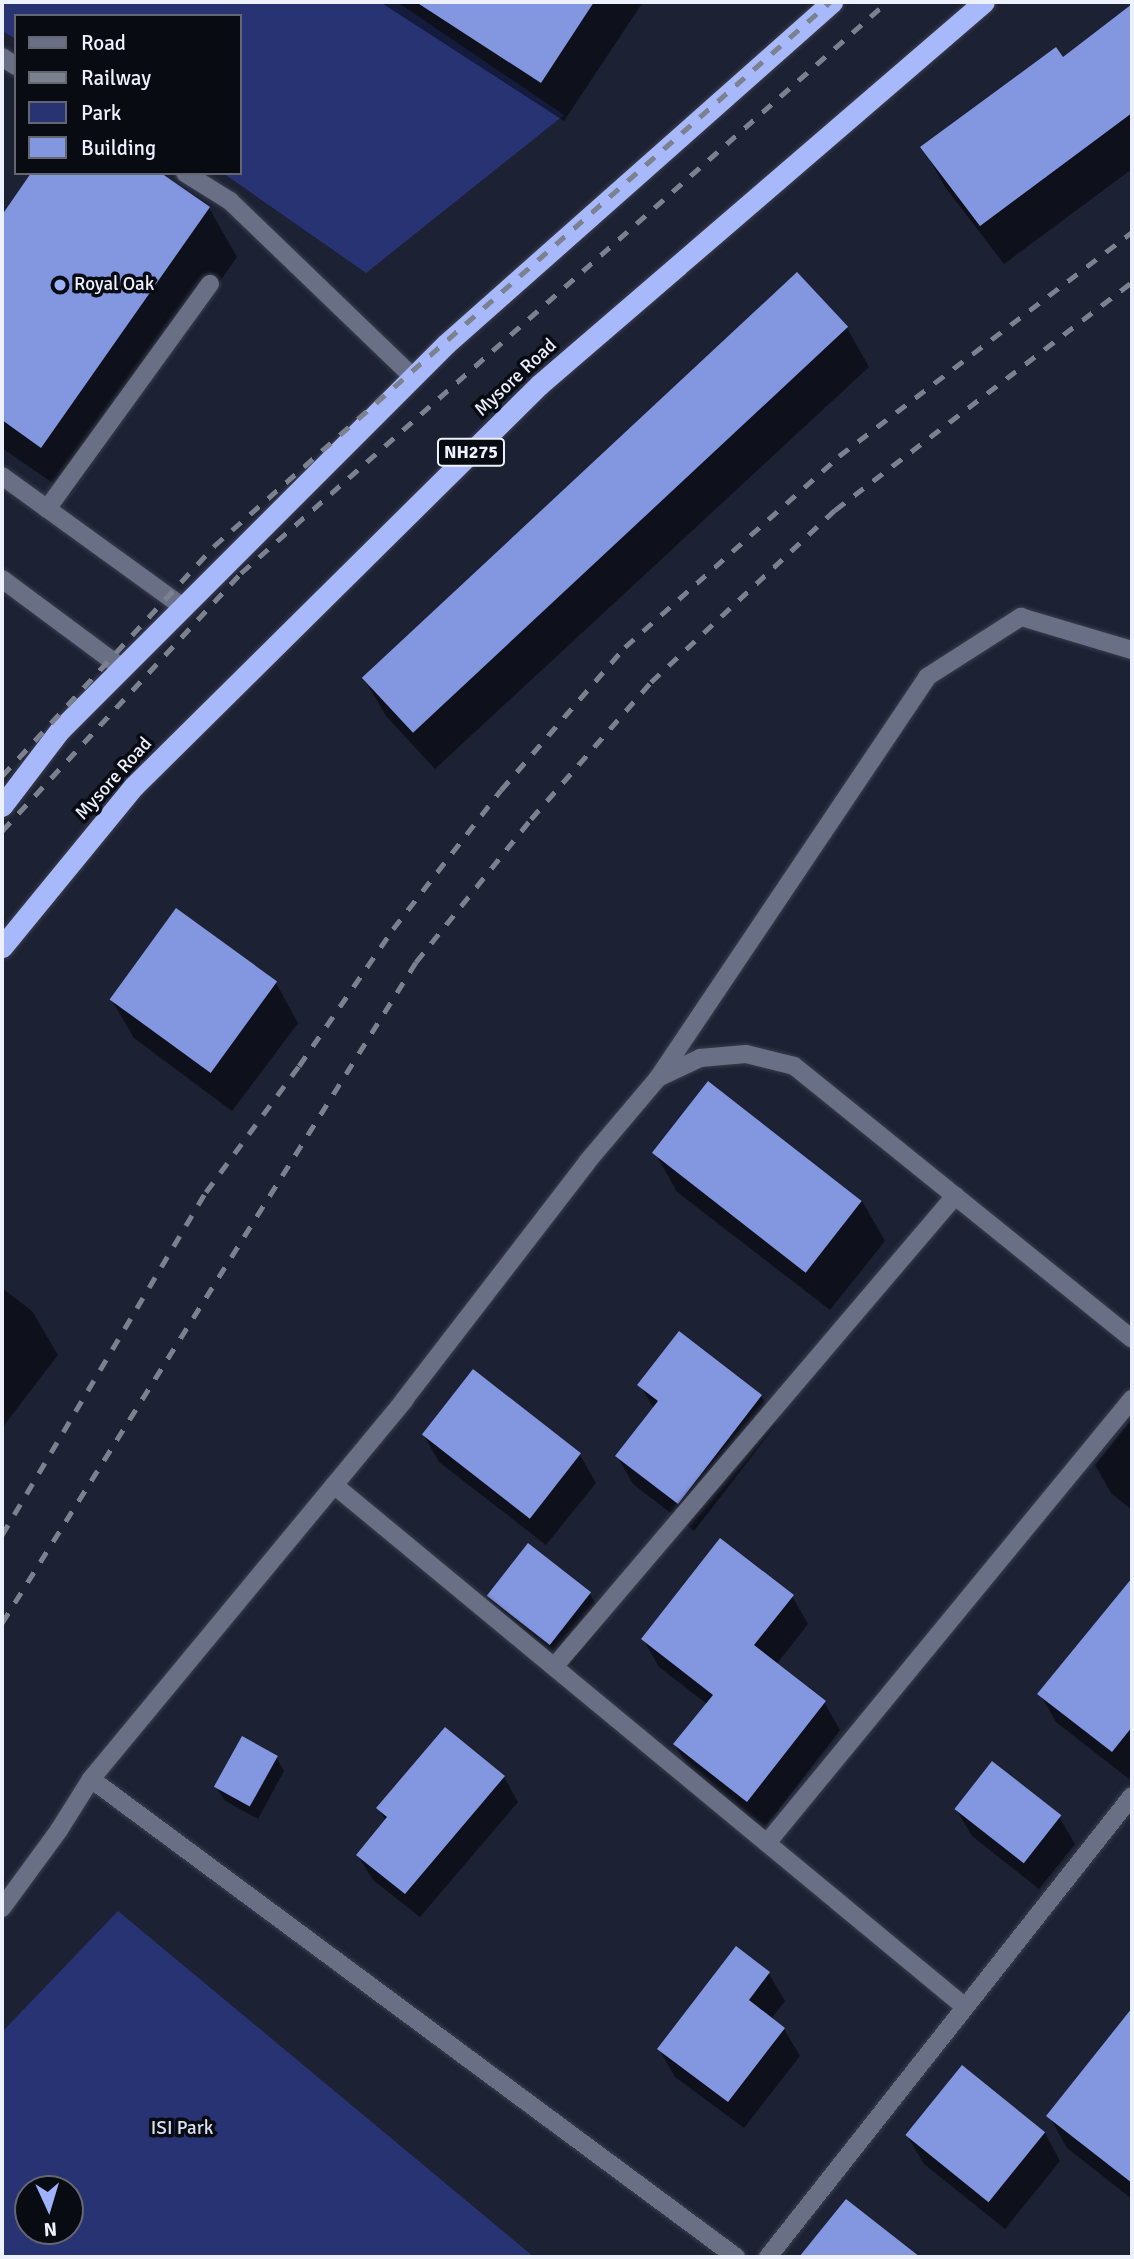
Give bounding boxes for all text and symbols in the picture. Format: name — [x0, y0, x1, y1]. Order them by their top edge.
legend — [14, 14, 242, 175]
text: Road — [81, 30, 126, 56]
text: Railway — [81, 65, 151, 91]
text: Park — [81, 100, 121, 126]
text: Building — [81, 135, 156, 161]
place label: Royal Oak — [74, 274, 154, 296]
marker: Royal Oak — [52, 277, 68, 293]
street label: Mysore Road — [470, 334, 562, 422]
road number: NH275 — [436, 438, 506, 466]
street label: Mysore Road — [71, 733, 157, 825]
park label: ISI Park — [151, 2118, 213, 2140]
north arrow — [14, 2175, 84, 2245]
text: N — [43, 2217, 58, 2241]

